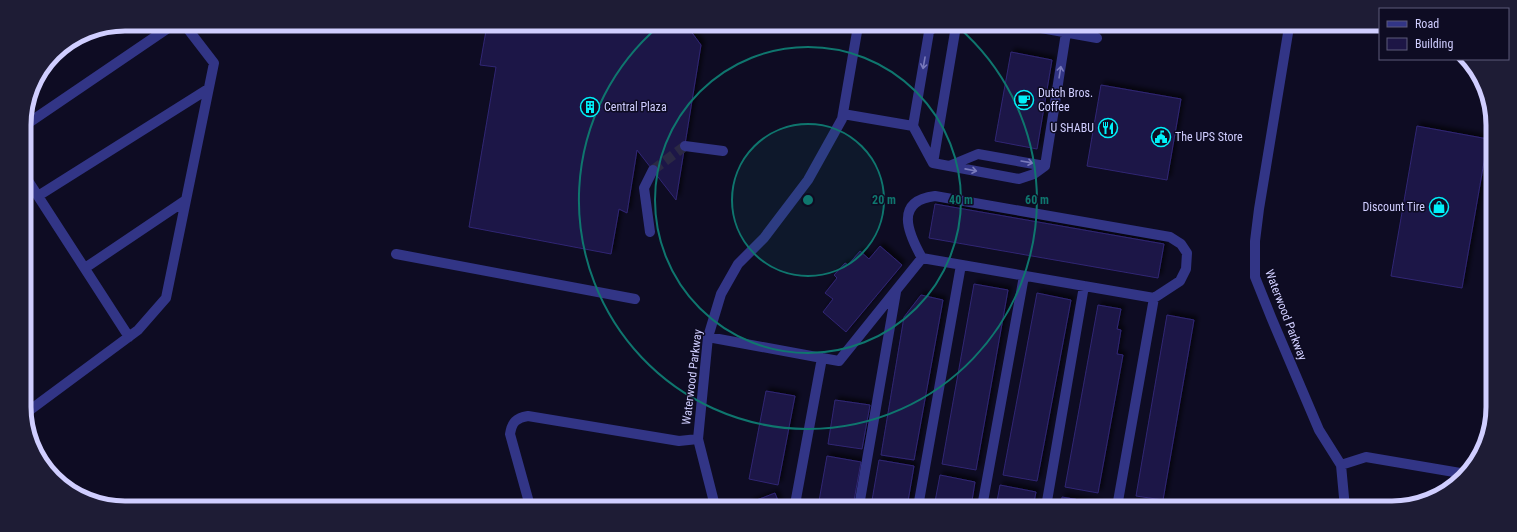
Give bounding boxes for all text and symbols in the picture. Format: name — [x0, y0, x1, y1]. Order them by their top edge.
legend — [1379, 8, 1509, 60]
text: Road — [1415, 17, 1439, 31]
text: Building — [1415, 37, 1453, 51]
one-way arrow — [920, 56, 928, 69]
one-way arrow — [1056, 66, 1064, 79]
place label: Dutch Bros. Coffee — [1038, 86, 1093, 114]
cafe icon: Dutch Bros. Coffee — [1013, 89, 1035, 111]
building icon: Central Plaza — [579, 96, 601, 118]
place label: Central Plaza — [604, 100, 667, 114]
restaurant icon: U SHABU — [1097, 117, 1119, 139]
place label: U SHABU — [1051, 121, 1094, 135]
public building icon: The UPS Store — [1150, 126, 1172, 148]
place label: The UPS Store — [1175, 130, 1243, 144]
one-way arrow — [1020, 159, 1033, 167]
one-way arrow — [964, 166, 977, 174]
centre of rings — [801, 193, 815, 207]
text: 20 m — [872, 193, 896, 207]
text: 40 m — [949, 193, 973, 207]
text: 60 m — [1025, 193, 1049, 207]
shop icon: Discount Tire — [1428, 196, 1450, 218]
place label: Discount Tire — [1363, 200, 1425, 214]
street label: Waterwood Parkway — [1262, 268, 1310, 362]
street label: Waterwood Parkway — [679, 328, 705, 426]

